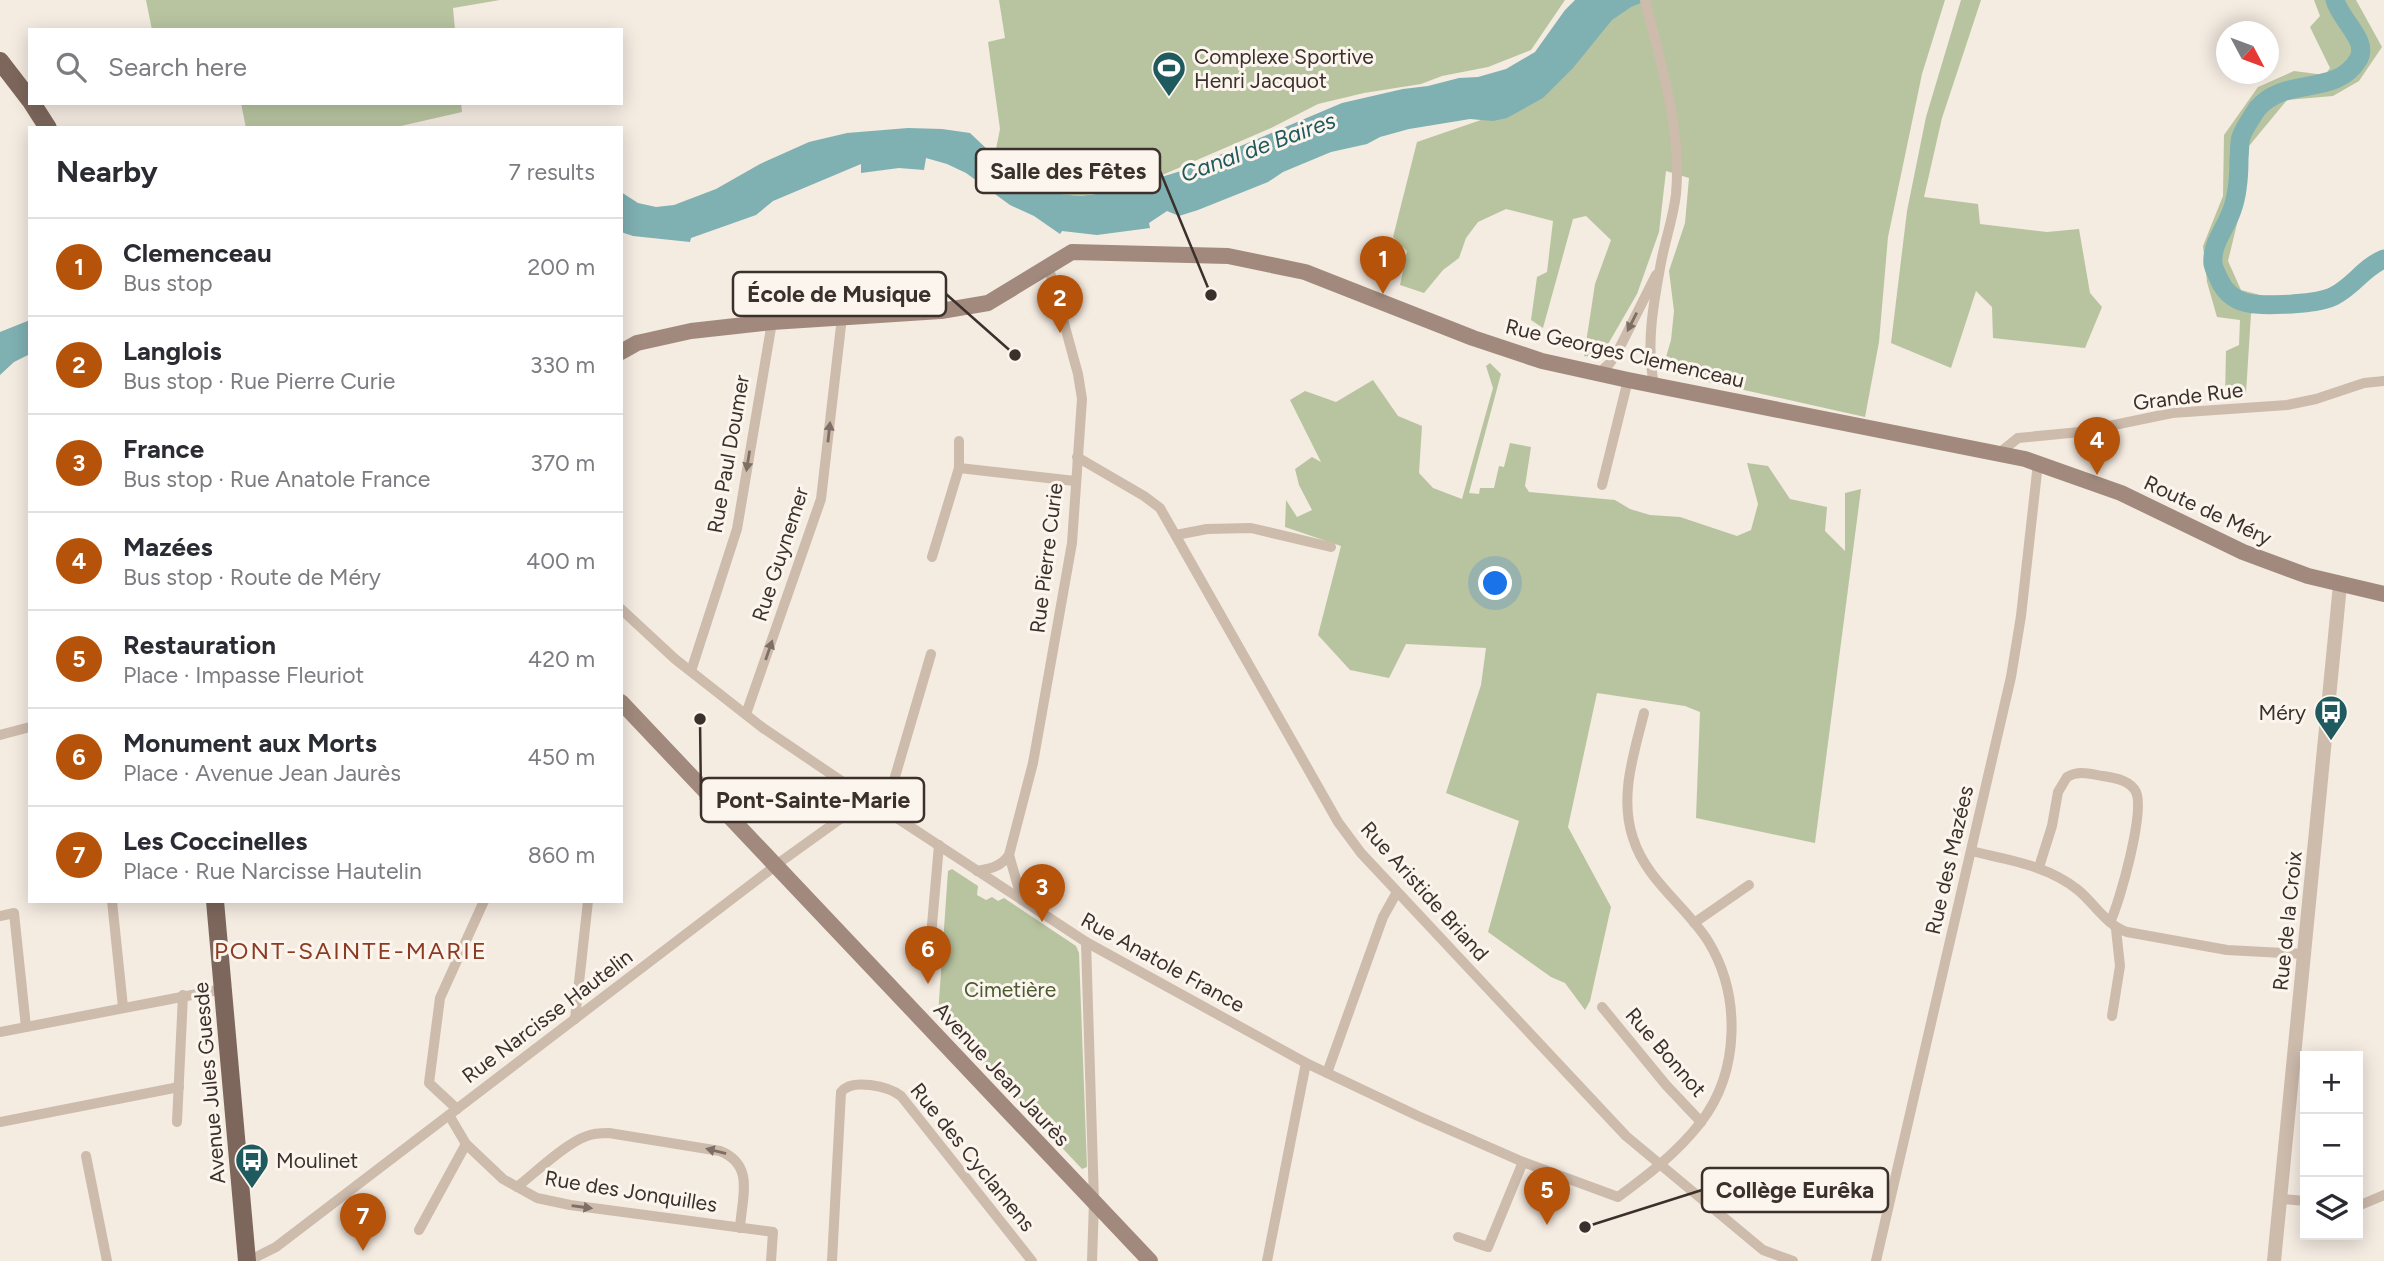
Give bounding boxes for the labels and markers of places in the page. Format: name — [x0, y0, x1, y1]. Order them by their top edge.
place label: Complexe Sportive Henri Jacquot — [1194, 44, 1374, 93]
sports icon: Complexe Sportive Henri Jacquot — [1150, 49, 1188, 98]
callout: Salle des Fêtes — [976, 149, 1160, 193]
pin: 1 — [1360, 236, 1406, 294]
callout: École de Musique — [733, 272, 946, 316]
pin: 2 — [1037, 275, 1083, 333]
pin: 4 — [2074, 417, 2120, 475]
bus stop icon: Méry — [2312, 693, 2350, 742]
place label: Méry — [2259, 700, 2306, 725]
callout: Pont-Sainte-Marie — [701, 778, 924, 822]
pin: 3 — [1019, 864, 1065, 922]
pin: 6 — [905, 926, 951, 984]
bus stop icon: Moulinet — [233, 1141, 271, 1190]
place label: Moulinet — [276, 1148, 358, 1173]
pin: 5 — [1524, 1167, 1570, 1225]
callout: Collège Eurêka — [1702, 1168, 1888, 1212]
pin: 7 — [340, 1193, 386, 1251]

